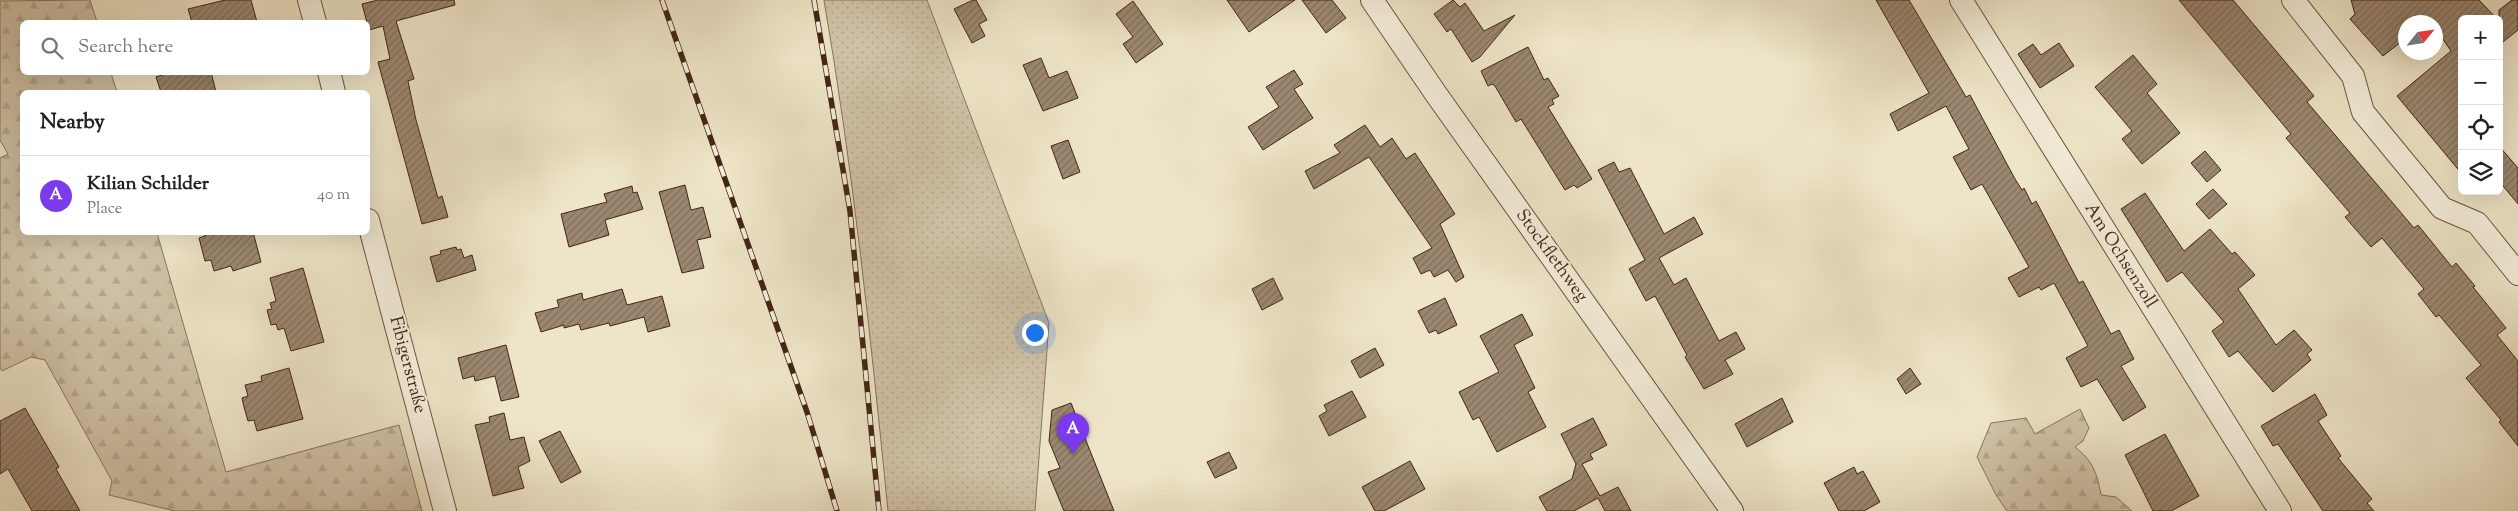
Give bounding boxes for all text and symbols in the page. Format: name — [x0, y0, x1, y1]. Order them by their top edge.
north arrow — [2398, 15, 2443, 60]
map controls — [2458, 15, 2503, 195]
button: + — [2458, 15, 2503, 60]
search box — [20, 20, 370, 75]
icon: search — [38, 34, 66, 62]
text: Search here — [78, 34, 173, 61]
button: − — [2458, 60, 2503, 105]
button: locate — [2458, 105, 2503, 150]
text: Nearby — [40, 108, 105, 138]
button: layers — [2458, 150, 2503, 195]
text: Kilian Schilder — [87, 171, 209, 198]
text: A — [50, 184, 63, 207]
text: 40 m — [317, 184, 350, 207]
text: Place — [87, 198, 122, 221]
street label: Am Ochsenzoll — [2077, 198, 2163, 314]
street label: Stockflethweg — [1508, 204, 1594, 308]
street label: Fibigerstraße — [382, 314, 432, 416]
your location — [1022, 320, 1048, 346]
pin: A — [1057, 413, 1089, 454]

